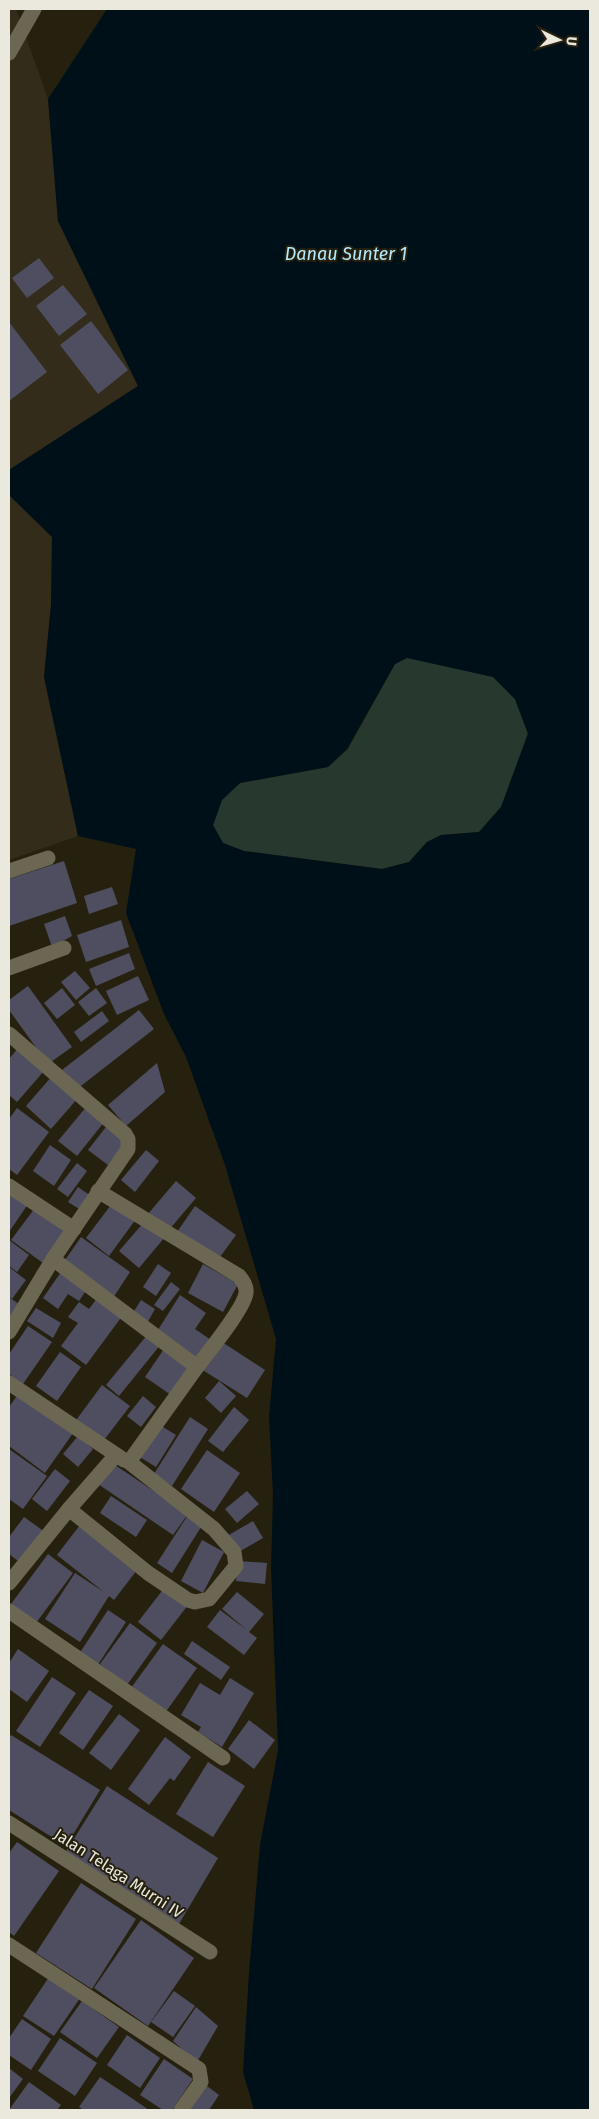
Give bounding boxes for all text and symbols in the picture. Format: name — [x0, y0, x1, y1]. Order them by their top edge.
north arrow — [534, 15, 584, 65]
text: U — [563, 36, 580, 46]
water label: Danau Sunter 1 — [285, 243, 407, 265]
street label: Jalan Telaga Murni IV — [51, 1825, 187, 1922]

